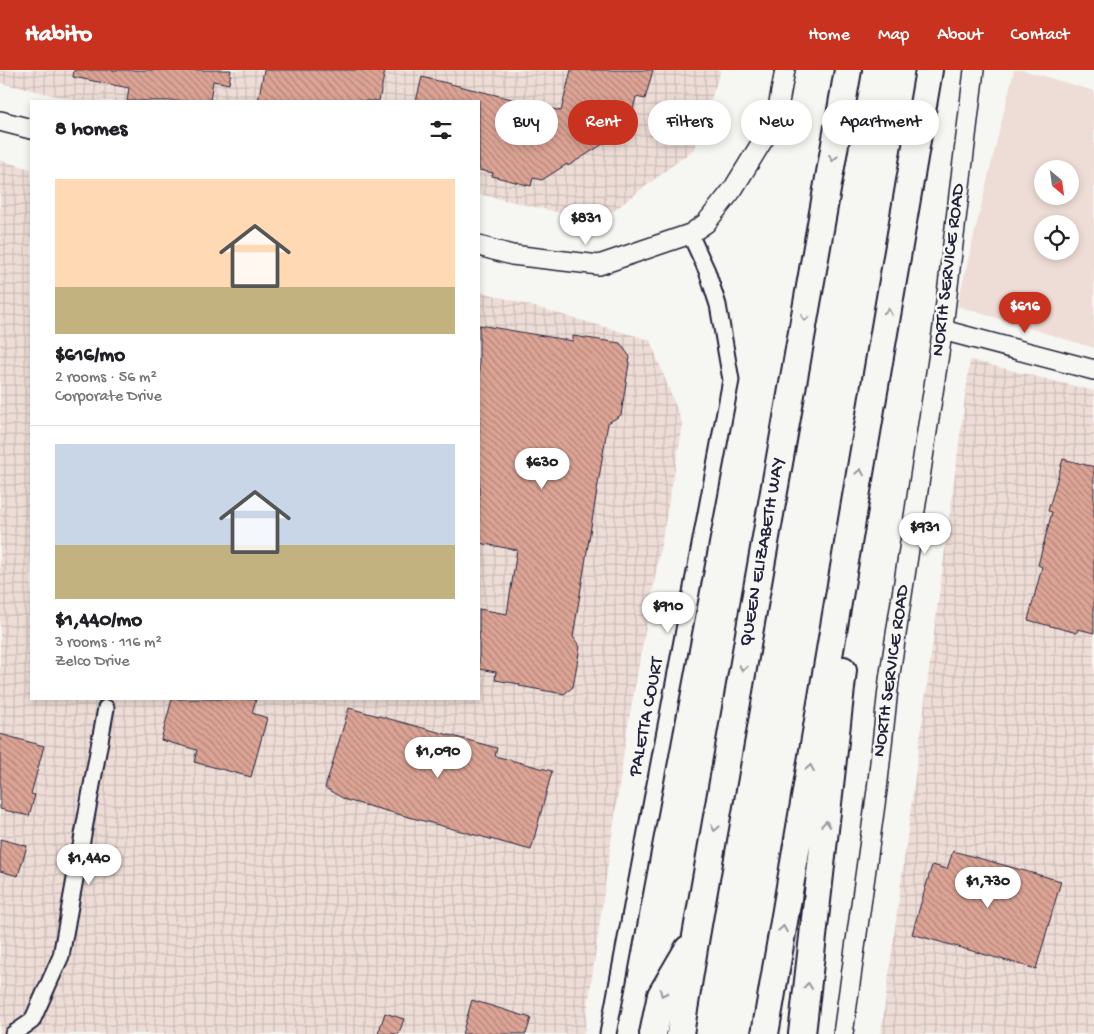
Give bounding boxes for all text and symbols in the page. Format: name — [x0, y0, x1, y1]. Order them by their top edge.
text: Habito — [25, 21, 92, 50]
text: Home — [808, 25, 850, 46]
text: Map — [878, 25, 909, 46]
text: About — [937, 25, 983, 46]
text: Contact — [1011, 25, 1069, 46]
chip: Buy — [495, 100, 558, 145]
chip: Rent — [568, 100, 638, 145]
chip: Filters — [648, 100, 731, 145]
chip: New — [741, 100, 812, 145]
chip: Apartment — [822, 100, 939, 145]
icon: filters — [427, 116, 455, 144]
text: 8 homes — [55, 118, 127, 143]
one-way arrow — [828, 154, 838, 163]
north arrow — [1034, 160, 1079, 205]
map controls — [1034, 160, 1079, 260]
street label: NORTH SERVICE ROAD — [927, 182, 971, 358]
pin: $831 — [556, 204, 616, 246]
text: $831 — [571, 210, 601, 229]
icon: home — [210, 211, 300, 301]
button: locate — [1034, 215, 1079, 260]
pin: $616 — [995, 292, 1055, 334]
text: $616 — [1010, 298, 1040, 317]
one-way arrow — [882, 307, 892, 316]
one-way arrow — [800, 314, 810, 323]
text: $616/mo — [55, 344, 125, 369]
text: 2 rooms · 56 m² — [55, 369, 157, 388]
text: Corporate Drive — [55, 388, 162, 407]
pin: $630 — [512, 448, 572, 490]
text: $630 — [526, 454, 558, 473]
street label: QUEEN ELIZABETH WAY — [735, 456, 791, 648]
one-way arrow — [855, 468, 865, 476]
icon: home — [210, 477, 300, 567]
pin: $931 — [895, 512, 955, 555]
text: $931 — [910, 519, 940, 538]
street label: NORTH SERVICE ROAD — [869, 583, 916, 759]
pin: $910 — [638, 592, 698, 634]
text: $910 — [653, 598, 683, 617]
text: $1,440/mo — [55, 609, 142, 634]
text: 3 rooms · 116 m² — [55, 634, 162, 653]
text: Zelco Drive — [55, 653, 130, 672]
street label: PALETTA COURT — [624, 655, 670, 779]
one-way arrow — [739, 664, 749, 672]
pin: $1,090 — [397, 736, 479, 779]
text: $1,090 — [416, 743, 460, 762]
one-way arrow — [804, 764, 814, 773]
one-way arrow — [820, 820, 831, 828]
one-way arrow — [710, 824, 720, 832]
pin: $1,440 — [48, 844, 130, 886]
text: $1,440 — [68, 850, 110, 869]
pin: $1,730 — [947, 866, 1029, 909]
text: $1,730 — [966, 873, 1010, 892]
one-way arrow — [777, 924, 787, 933]
one-way arrow — [802, 981, 813, 989]
one-way arrow — [659, 988, 670, 997]

